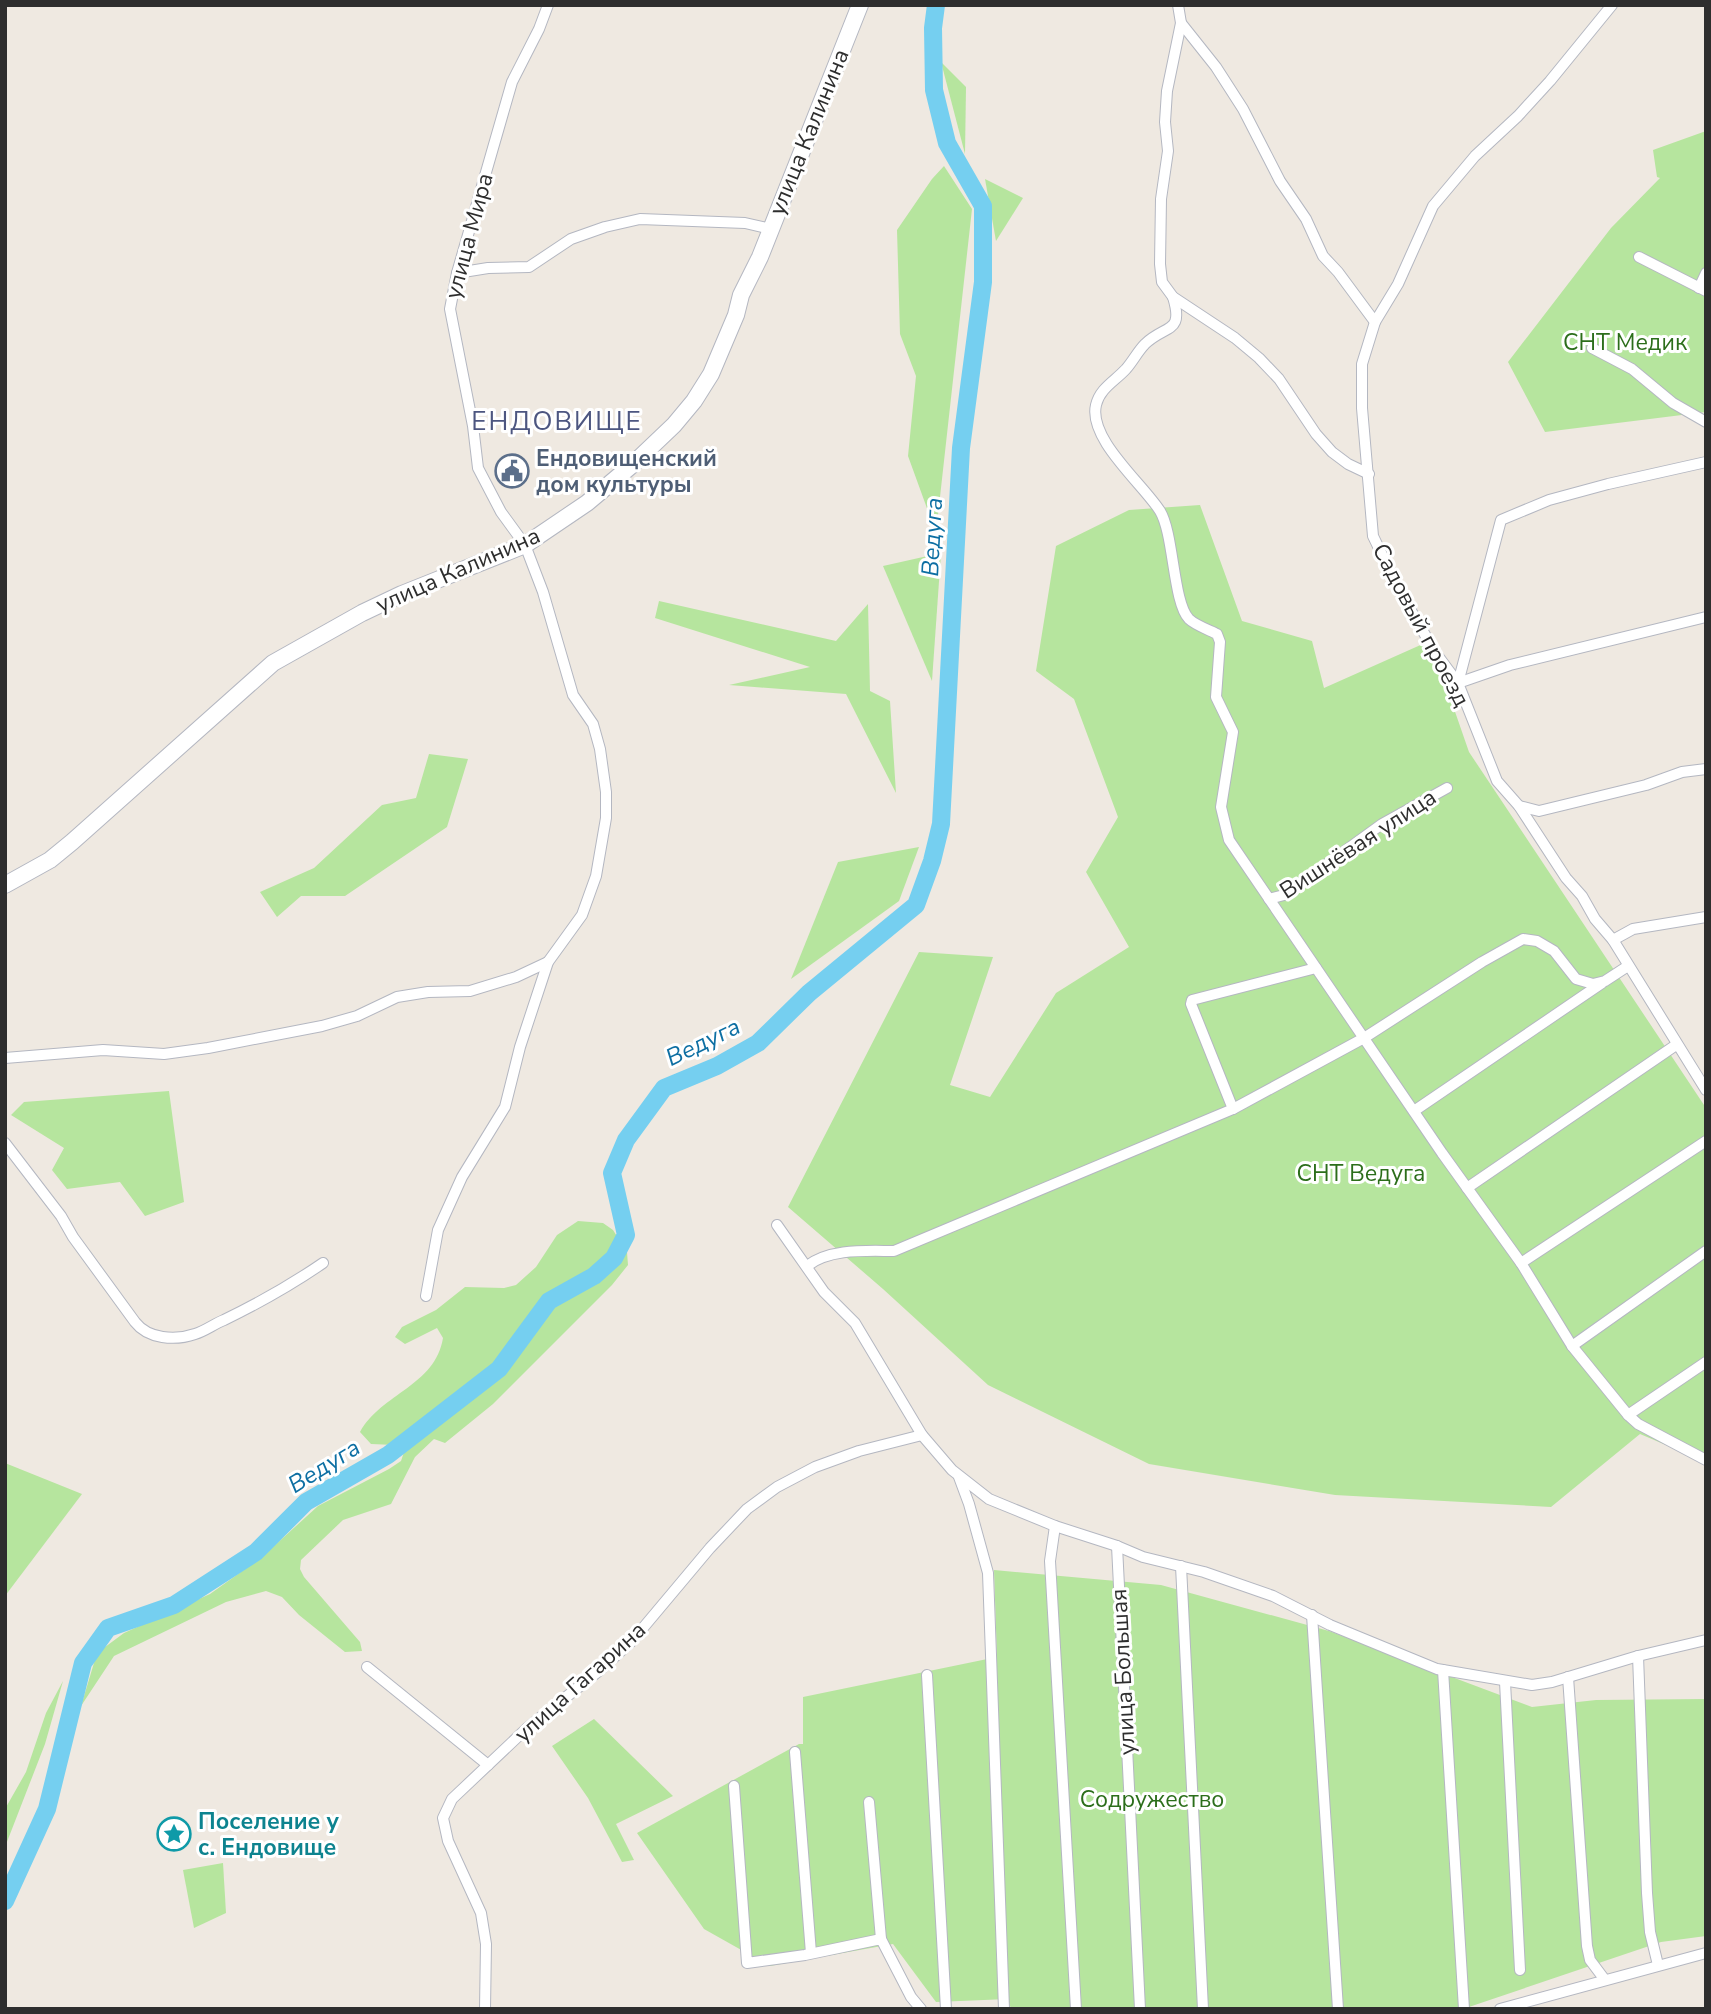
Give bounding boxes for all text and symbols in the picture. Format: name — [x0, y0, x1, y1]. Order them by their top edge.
street label: улица Калинина — [762, 44, 856, 220]
street label: улица Мира — [437, 170, 501, 302]
park label: СНТ Медик — [1563, 327, 1688, 358]
district label: ЕНДОВИЩЕ — [471, 404, 643, 439]
place label: Ендовищенский дом культуры — [536, 443, 717, 500]
public building icon: Ендовищенский дом культуры — [493, 452, 531, 490]
water label: Ведуга — [914, 497, 950, 577]
street label: улица Калинина — [371, 520, 545, 620]
street label: Садовый проезд — [1365, 538, 1477, 712]
street label: Вишнёвая улица — [1274, 782, 1442, 906]
water label: Ведуга — [660, 1010, 746, 1074]
park label: СНТ Ведуга — [1297, 1158, 1425, 1189]
water label: Ведуга — [282, 1431, 366, 1501]
street label: улица Большая — [1103, 1588, 1143, 1756]
street label: улица Гагарина — [508, 1615, 652, 1749]
park label: Содружество — [1080, 1784, 1224, 1815]
place label: Поселение у с. Ендовище — [198, 1806, 340, 1863]
place icon: Поселение у с. Ендовище — [155, 1815, 193, 1853]

